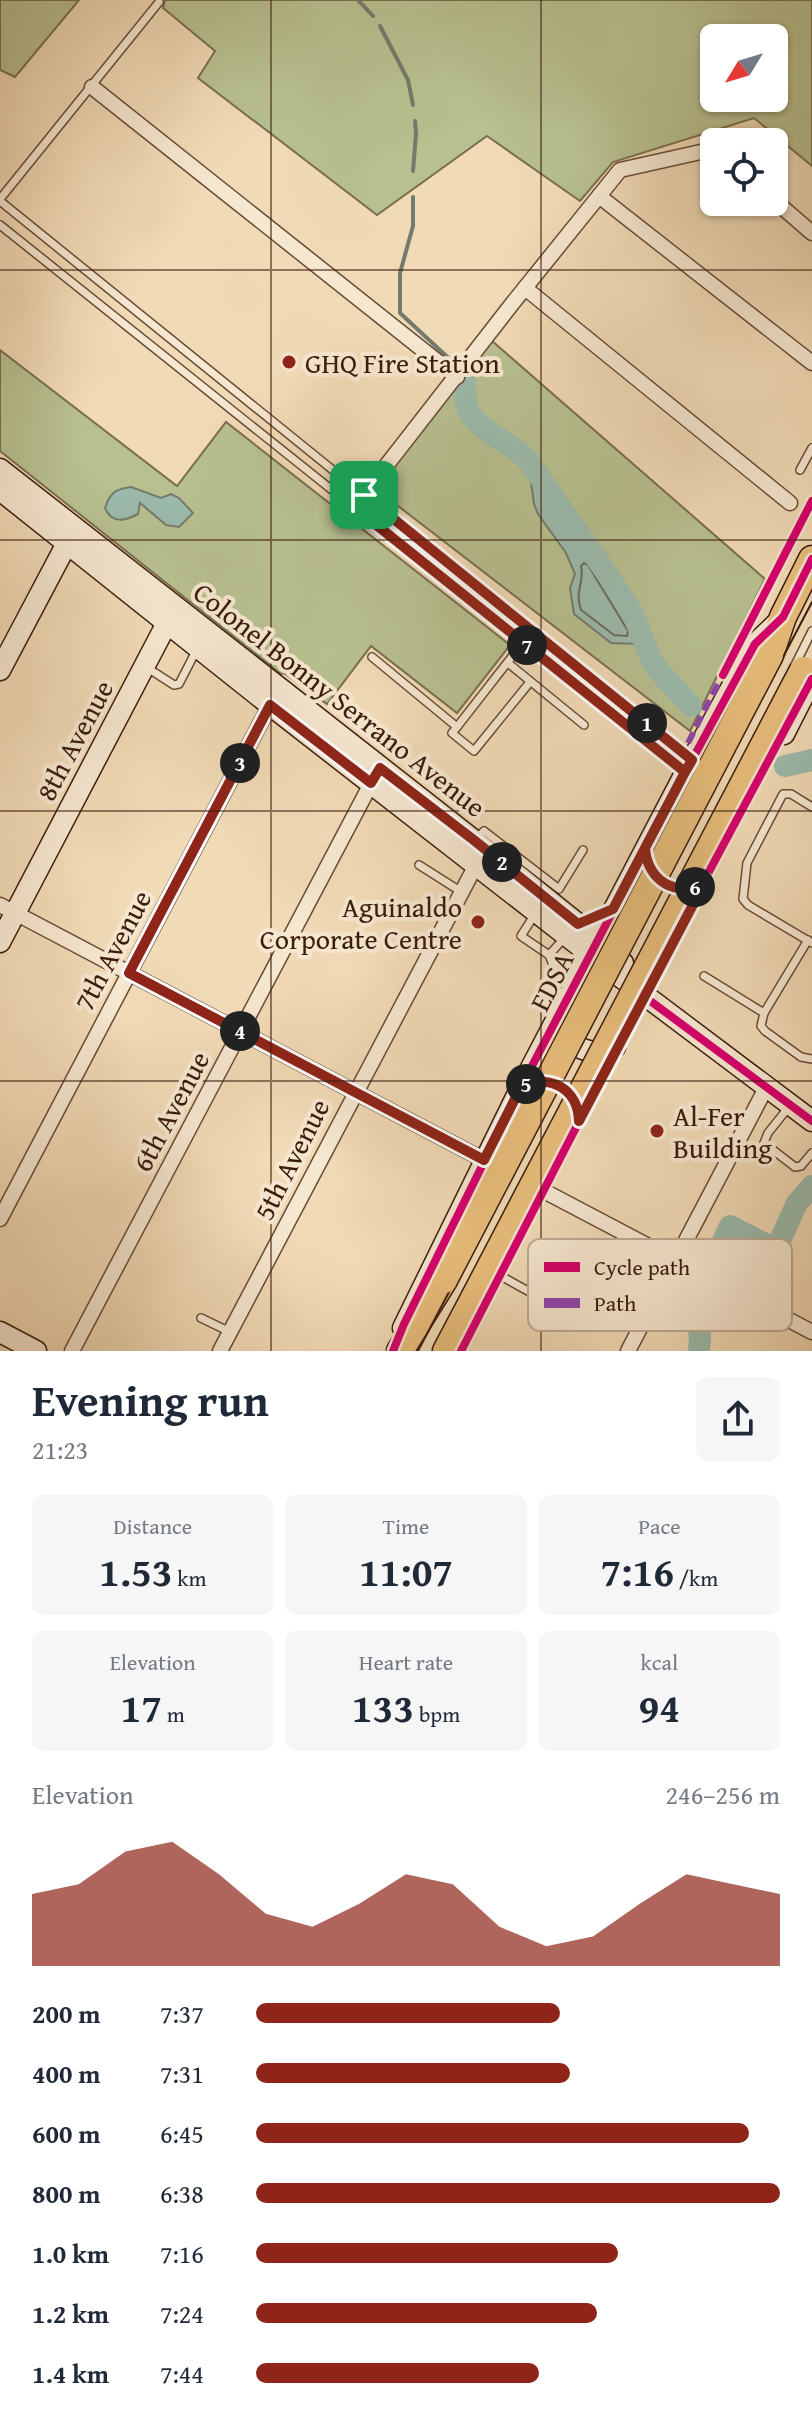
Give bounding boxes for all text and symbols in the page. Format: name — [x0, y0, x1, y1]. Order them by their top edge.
north arrow — [700, 24, 788, 112]
map controls — [700, 24, 788, 216]
button: locate — [700, 128, 788, 216]
place label: GHQ Fire Station — [305, 342, 500, 383]
marker: GHQ Fire Station — [280, 353, 298, 371]
pin — [330, 461, 398, 529]
icon: arrive — [342, 473, 386, 517]
street label: Colonel Bonny Serrano Avenue — [185, 572, 495, 826]
pin: 7 — [507, 625, 547, 665]
text: 7 — [521, 629, 533, 661]
street label: 8th Avenue — [25, 672, 123, 808]
pin: 1 — [627, 703, 667, 743]
text: 1 — [641, 707, 653, 739]
pin: 3 — [220, 743, 260, 783]
text: 3 — [234, 747, 246, 779]
pin: 2 — [482, 842, 522, 882]
text: 2 — [496, 846, 508, 878]
pin: 6 — [675, 867, 715, 907]
text: 6 — [689, 871, 701, 903]
street label: 7th Avenue — [63, 882, 161, 1018]
place label: Aguinaldo Corporate Centre — [260, 886, 462, 959]
marker: Aguinaldo Corporate Centre — [469, 913, 487, 931]
street label: EDSA — [519, 944, 583, 1018]
pin: 4 — [220, 1011, 260, 1051]
text: 4 — [234, 1015, 246, 1047]
street label: 6th Avenue — [121, 1043, 219, 1179]
pin: 5 — [506, 1064, 546, 1104]
text: 5 — [520, 1068, 532, 1100]
street label: 5th Avenue — [243, 1091, 339, 1227]
place label: Al-Fer Building — [673, 1095, 772, 1168]
marker: Al-Fer Building — [648, 1122, 666, 1140]
legend — [528, 1239, 792, 1331]
text: Cycle path — [594, 1251, 691, 1283]
text: Path — [594, 1287, 637, 1319]
text: Evening run — [32, 1368, 269, 1432]
button: share — [696, 1377, 780, 1461]
text: 21:23 — [32, 1430, 88, 1469]
text: Distance — [113, 1510, 192, 1542]
text: Time — [383, 1510, 429, 1542]
text: Pace — [638, 1510, 680, 1542]
text: 1.53 — [99, 1542, 172, 1601]
text: 11:07 — [359, 1542, 453, 1601]
text: 7:16 — [600, 1542, 674, 1601]
text: km — [172, 1562, 206, 1594]
text: /km — [674, 1562, 718, 1594]
text: Elevation — [110, 1646, 196, 1678]
text: Heart rate — [359, 1646, 453, 1678]
text: kcal — [641, 1646, 678, 1678]
text: 17 — [121, 1678, 162, 1737]
text: 133 — [352, 1678, 414, 1737]
text: 94 — [639, 1678, 680, 1737]
text: m — [162, 1698, 185, 1730]
text: bpm — [414, 1698, 460, 1730]
text: Elevation — [32, 1775, 134, 1814]
text: 246–256 m — [666, 1775, 780, 1814]
text: 200 m — [32, 1994, 100, 2033]
text: 7:37 — [160, 1994, 204, 2033]
text: 400 m — [32, 2054, 100, 2093]
text: 7:31 — [160, 2054, 204, 2093]
text: 600 m — [32, 2114, 100, 2153]
text: 6:45 — [160, 2114, 204, 2153]
text: 800 m — [32, 2174, 100, 2213]
text: 6:38 — [160, 2174, 204, 2213]
text: 1.0 km — [32, 2234, 109, 2273]
text: 7:16 — [160, 2234, 204, 2273]
text: 1.2 km — [32, 2294, 109, 2333]
text: 7:24 — [160, 2294, 204, 2333]
text: 1.4 km — [32, 2354, 109, 2393]
text: 7:44 — [160, 2354, 204, 2393]

